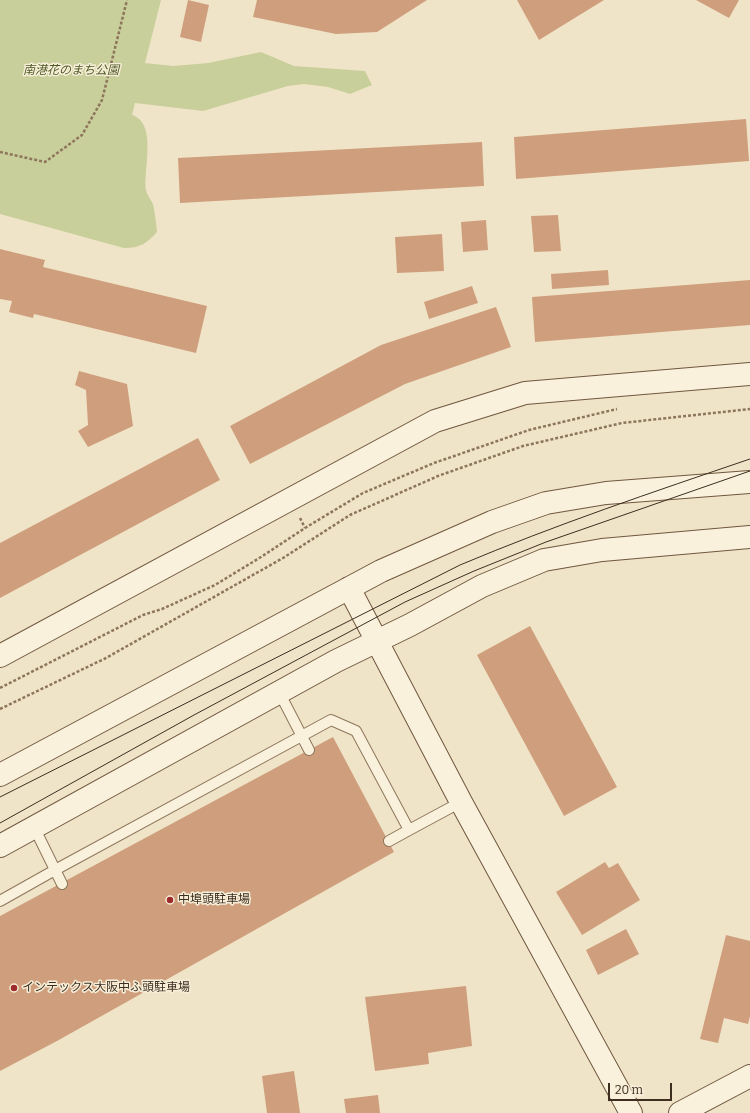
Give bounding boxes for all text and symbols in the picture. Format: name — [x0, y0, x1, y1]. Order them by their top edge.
park label: 南港花のまち公園 — [23, 64, 119, 78]
place label: 中埠頭駐車場 — [178, 893, 250, 907]
marker: 中埠頭駐車場 — [165, 895, 175, 905]
place label: インテックス大阪中ふ頭駐車場 — [22, 981, 190, 995]
marker: インテックス大阪中ふ頭駐車場 — [9, 983, 19, 993]
scale bar — [610, 1075, 674, 1101]
text: 20 m — [615, 1083, 643, 1097]

